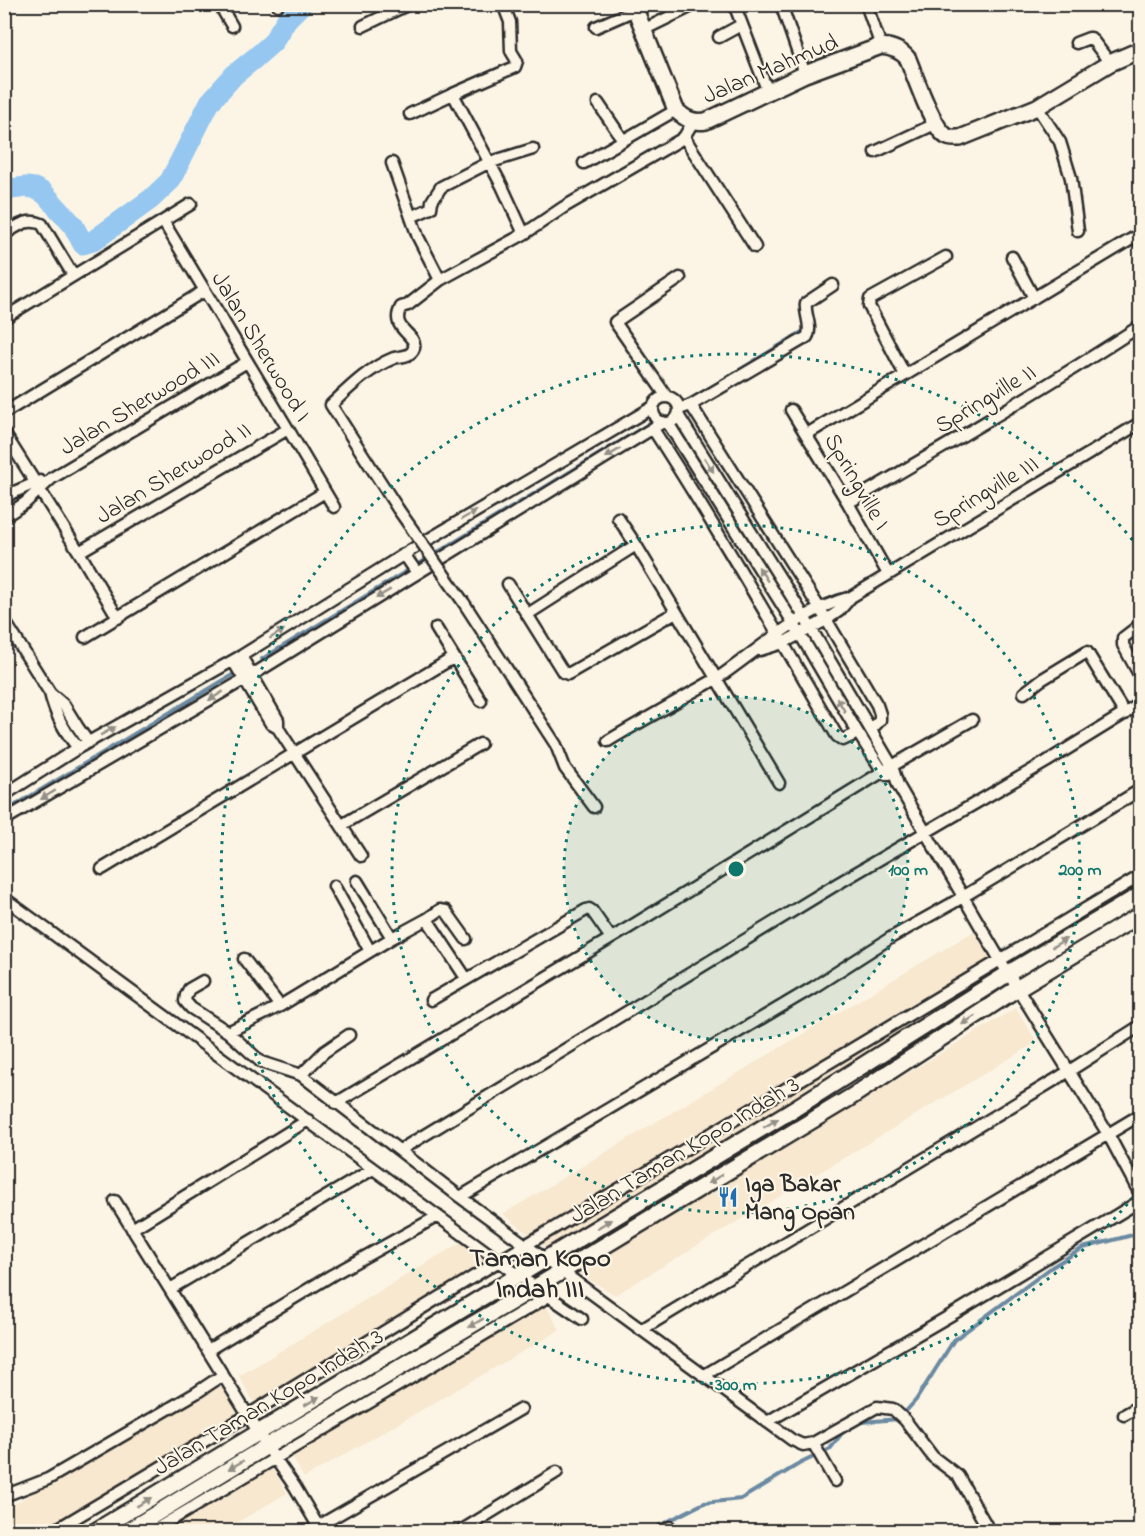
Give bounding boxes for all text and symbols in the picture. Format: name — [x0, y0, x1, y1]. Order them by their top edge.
street label: Jalan Mahmud — [698, 26, 845, 115]
street label: Jalan Sherwood I — [201, 265, 319, 429]
street label: Jalan Sherwood III — [54, 342, 227, 466]
street label: Springville II — [929, 356, 1044, 444]
street label: Jalan Sherwood II — [90, 414, 259, 534]
street label: Springville I — [814, 427, 898, 537]
one-way arrow — [605, 448, 621, 459]
street label: Springville III — [927, 448, 1046, 539]
one-way arrow — [703, 457, 714, 473]
one-way arrow — [461, 510, 478, 520]
one-way arrow — [758, 566, 769, 583]
one-way arrow — [374, 589, 391, 600]
one-way arrow — [268, 628, 285, 639]
one-way arrow — [208, 690, 224, 701]
one-way arrow — [836, 696, 846, 713]
one-way arrow — [99, 726, 116, 736]
one-way arrow — [40, 789, 56, 800]
text: 100 m — [888, 858, 928, 884]
text: 200 m — [1058, 858, 1102, 884]
centre of rings — [726, 859, 746, 879]
one-way arrow — [1051, 938, 1067, 949]
one-way arrow — [961, 1014, 977, 1025]
street label: Jalan Taman Kopo Indah 3 — [564, 1069, 807, 1234]
one-way arrow — [763, 1118, 780, 1128]
place label: Iga Bakar Mang Opan — [745, 1168, 855, 1232]
one-way arrow — [707, 1174, 723, 1185]
restaurant icon: Iga Bakar Mang Opan — [716, 1185, 740, 1209]
one-way arrow — [596, 1218, 612, 1229]
district label: Taman Kopo Indah III — [469, 1240, 611, 1310]
one-way arrow — [468, 1317, 484, 1328]
street label: Jalan Taman Kopo Indah 3 — [148, 1321, 391, 1486]
text: 300 m — [714, 1373, 757, 1399]
one-way arrow — [303, 1396, 320, 1407]
one-way arrow — [228, 1459, 244, 1470]
one-way arrow — [136, 1496, 152, 1507]

